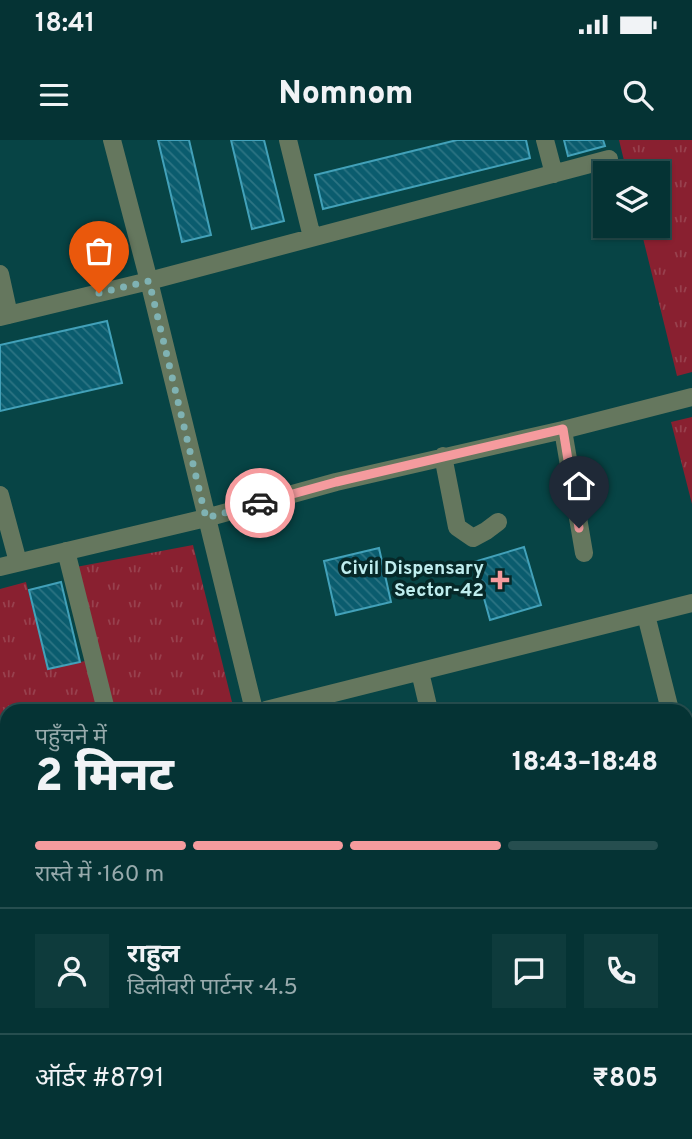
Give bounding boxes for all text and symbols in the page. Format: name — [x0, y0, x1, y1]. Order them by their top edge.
text: 18:41 — [35, 8, 95, 41]
text: Nomnom — [279, 75, 413, 115]
icon: menu — [35, 76, 73, 114]
icon: search — [619, 76, 657, 114]
map controls — [593, 161, 670, 238]
button: layers — [593, 161, 670, 238]
pin — [69, 221, 129, 293]
icon: bag — [80, 232, 118, 270]
pin — [549, 456, 609, 528]
icon: home — [560, 467, 598, 505]
courier — [225, 468, 295, 538]
icon: car — [241, 484, 279, 522]
place label: Civil Dispensary Sector-42 — [340, 557, 484, 603]
marker: Civil Dispensary Sector-42 — [490, 570, 510, 590]
text: पहुँचने में — [35, 724, 107, 753]
text: 18:43–18:48 — [512, 747, 658, 780]
text: 2 मिनट — [35, 749, 174, 808]
text: रास्ते में · 160 m — [35, 861, 164, 890]
button: person — [35, 934, 109, 1008]
button: chat — [492, 934, 566, 1008]
button: phone — [584, 934, 658, 1008]
text: राहुल — [127, 939, 180, 972]
text: डिलीवरी पार्टनर · 4.5 — [127, 974, 298, 1003]
text: ऑर्डर #8791 — [35, 1063, 164, 1096]
text: ₹805 — [592, 1063, 658, 1096]

